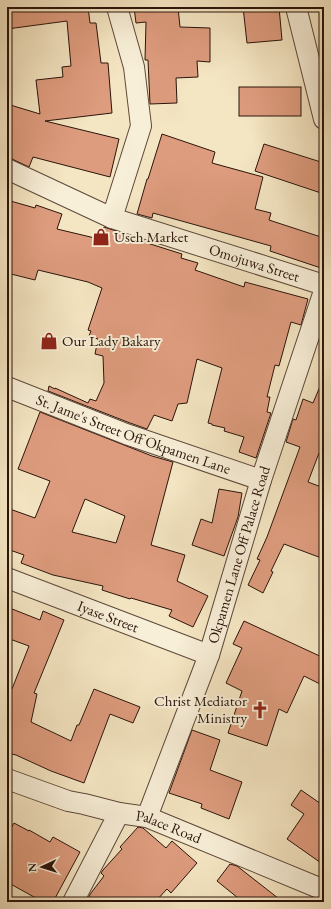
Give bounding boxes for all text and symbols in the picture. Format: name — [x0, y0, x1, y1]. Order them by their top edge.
shop icon: Useh Market — [91, 227, 111, 247]
place label: Useh Market — [114, 227, 189, 246]
street label: Omojuwa Street — [207, 239, 302, 286]
shop icon: Our Lady Bakary — [39, 331, 59, 351]
place label: Our Lady Bakary — [62, 331, 161, 350]
street label: St. Jame's Street Off Okpamen Lane — [34, 389, 233, 478]
street label: Okpamen Lane Off Palace Road — [203, 463, 274, 646]
street label: Iyase Street — [75, 596, 142, 636]
place label: Christ Mediator Ministry — [154, 691, 247, 727]
church icon: Christ Mediator Ministry — [250, 700, 270, 720]
street label: Palace Road — [135, 806, 205, 848]
north arrow — [22, 847, 62, 887]
text: N — [25, 863, 39, 873]

